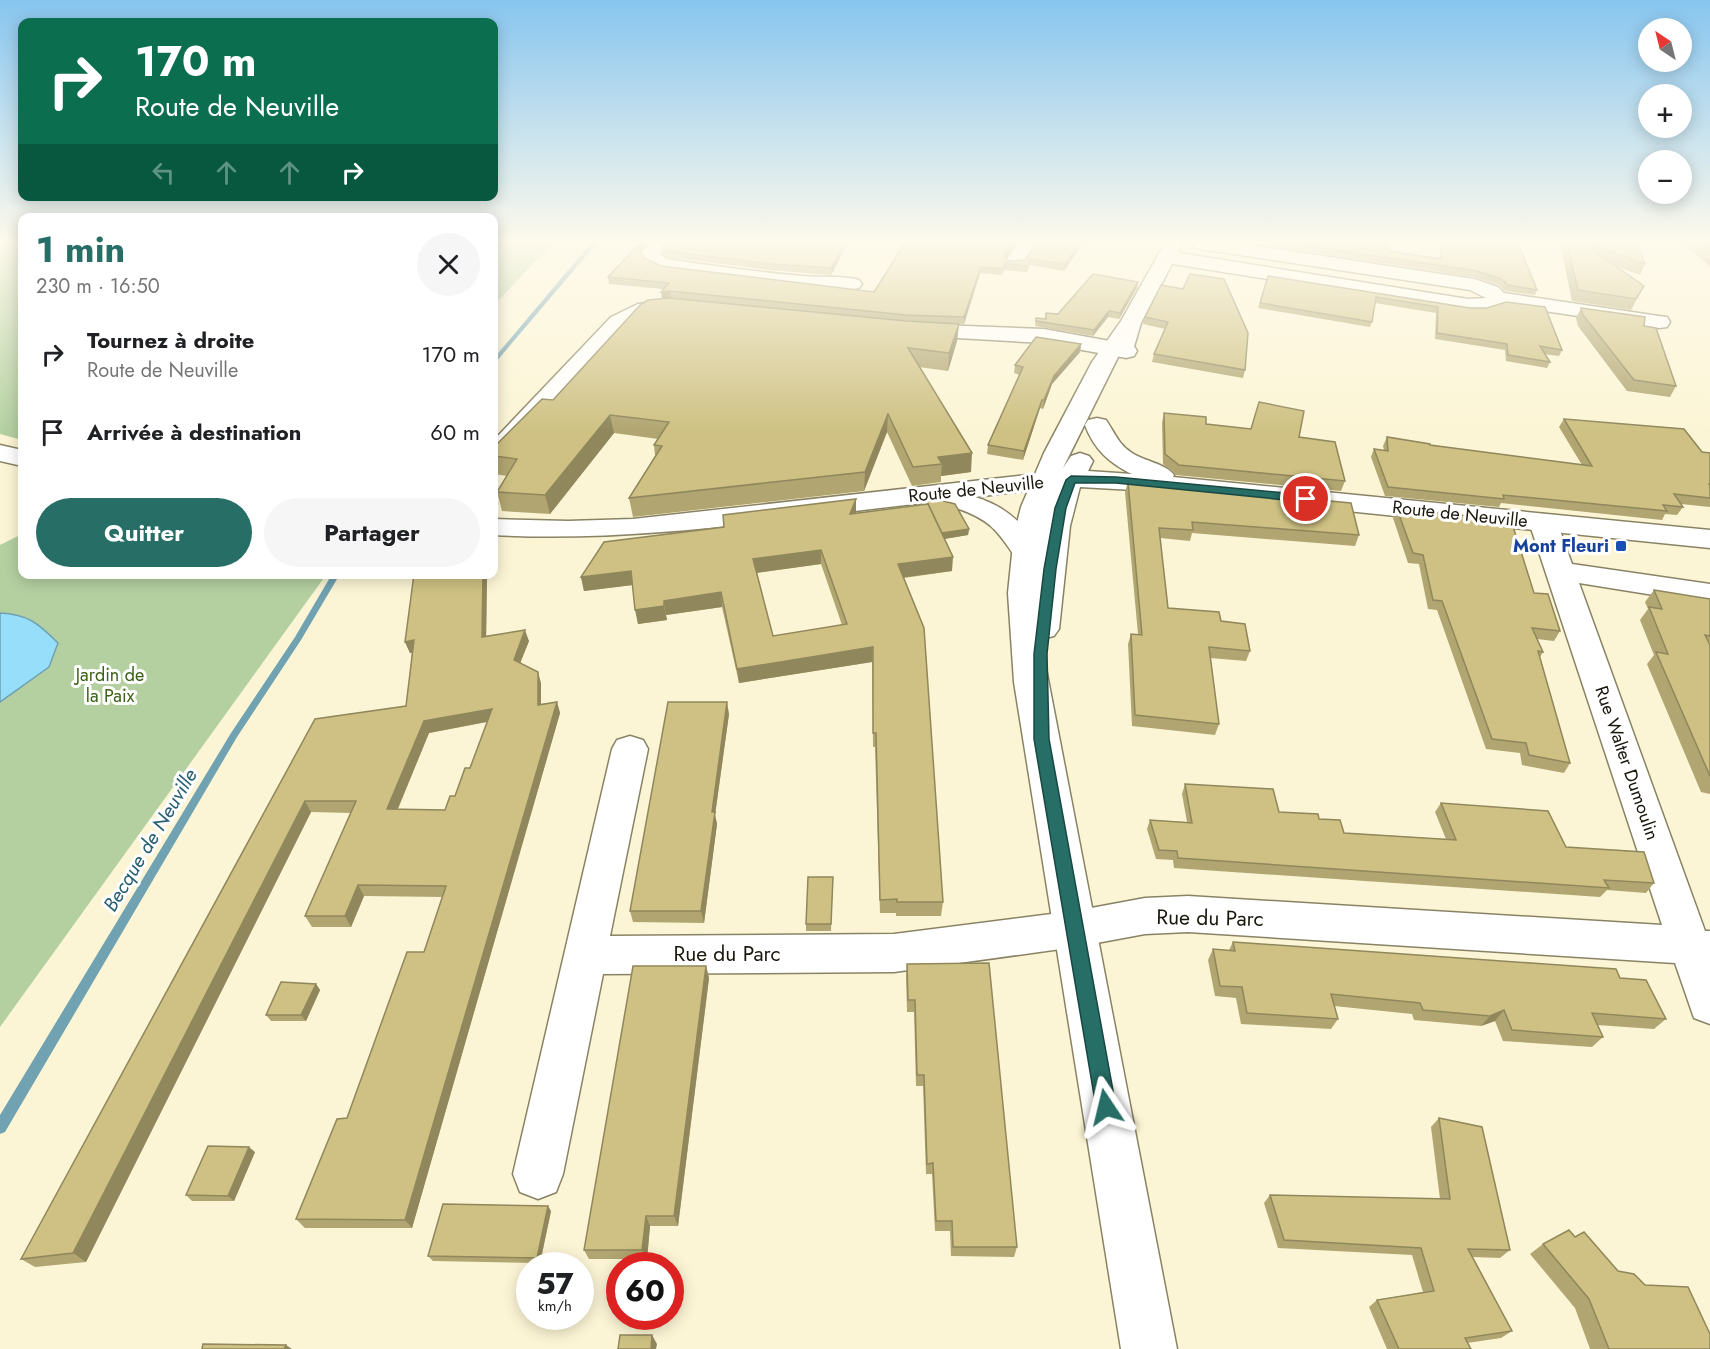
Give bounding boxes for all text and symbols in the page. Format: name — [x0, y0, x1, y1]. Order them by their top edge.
north arrow — [1638, 18, 1692, 72]
map controls — [1638, 18, 1692, 204]
text: 170 m — [135, 31, 257, 92]
icon: right — [36, 42, 114, 120]
button: + — [1638, 84, 1692, 138]
text: Route de Neuville — [135, 87, 339, 126]
button: − — [1638, 150, 1692, 204]
icon: left — [147, 156, 180, 189]
icon: ahead — [210, 156, 243, 189]
icon: ahead — [273, 156, 306, 189]
icon: right — [336, 156, 369, 189]
text: 1 min — [36, 223, 125, 275]
button: close — [417, 233, 480, 296]
text: 230 m · 16:50 — [36, 272, 160, 301]
text: Tournez à droite — [87, 324, 254, 356]
icon: right — [36, 338, 69, 371]
text: 170 m — [422, 338, 480, 370]
text: Route de Neuville — [87, 356, 238, 385]
icon: arrive — [36, 416, 69, 449]
text: Arrivée à destination — [87, 416, 301, 448]
text: 60 m — [430, 416, 480, 448]
street label: Route de Neuville — [907, 469, 1045, 509]
pin — [1280, 473, 1331, 524]
icon: arrive — [1289, 482, 1322, 515]
street label: Route de Neuville — [1391, 494, 1529, 534]
button: Quitter — [36, 498, 252, 567]
button: Partager — [264, 498, 480, 567]
place label: Mont Fleuri — [1513, 533, 1609, 559]
marker: Mont Fleuri — [1614, 539, 1628, 553]
park label: Jardin de la Paix — [74, 662, 144, 709]
street label: Rue Walter Dumoulin — [1588, 682, 1666, 844]
water label: Becque de Neuville — [96, 763, 205, 917]
street label: Rue du Parc — [1156, 902, 1264, 934]
street label: Rue du Parc — [673, 939, 781, 969]
position arrow — [1074, 1075, 1138, 1139]
speed limit sign: 60 — [606, 1252, 684, 1330]
text: 57 — [536, 1262, 574, 1305]
text: km/h — [538, 1295, 572, 1317]

